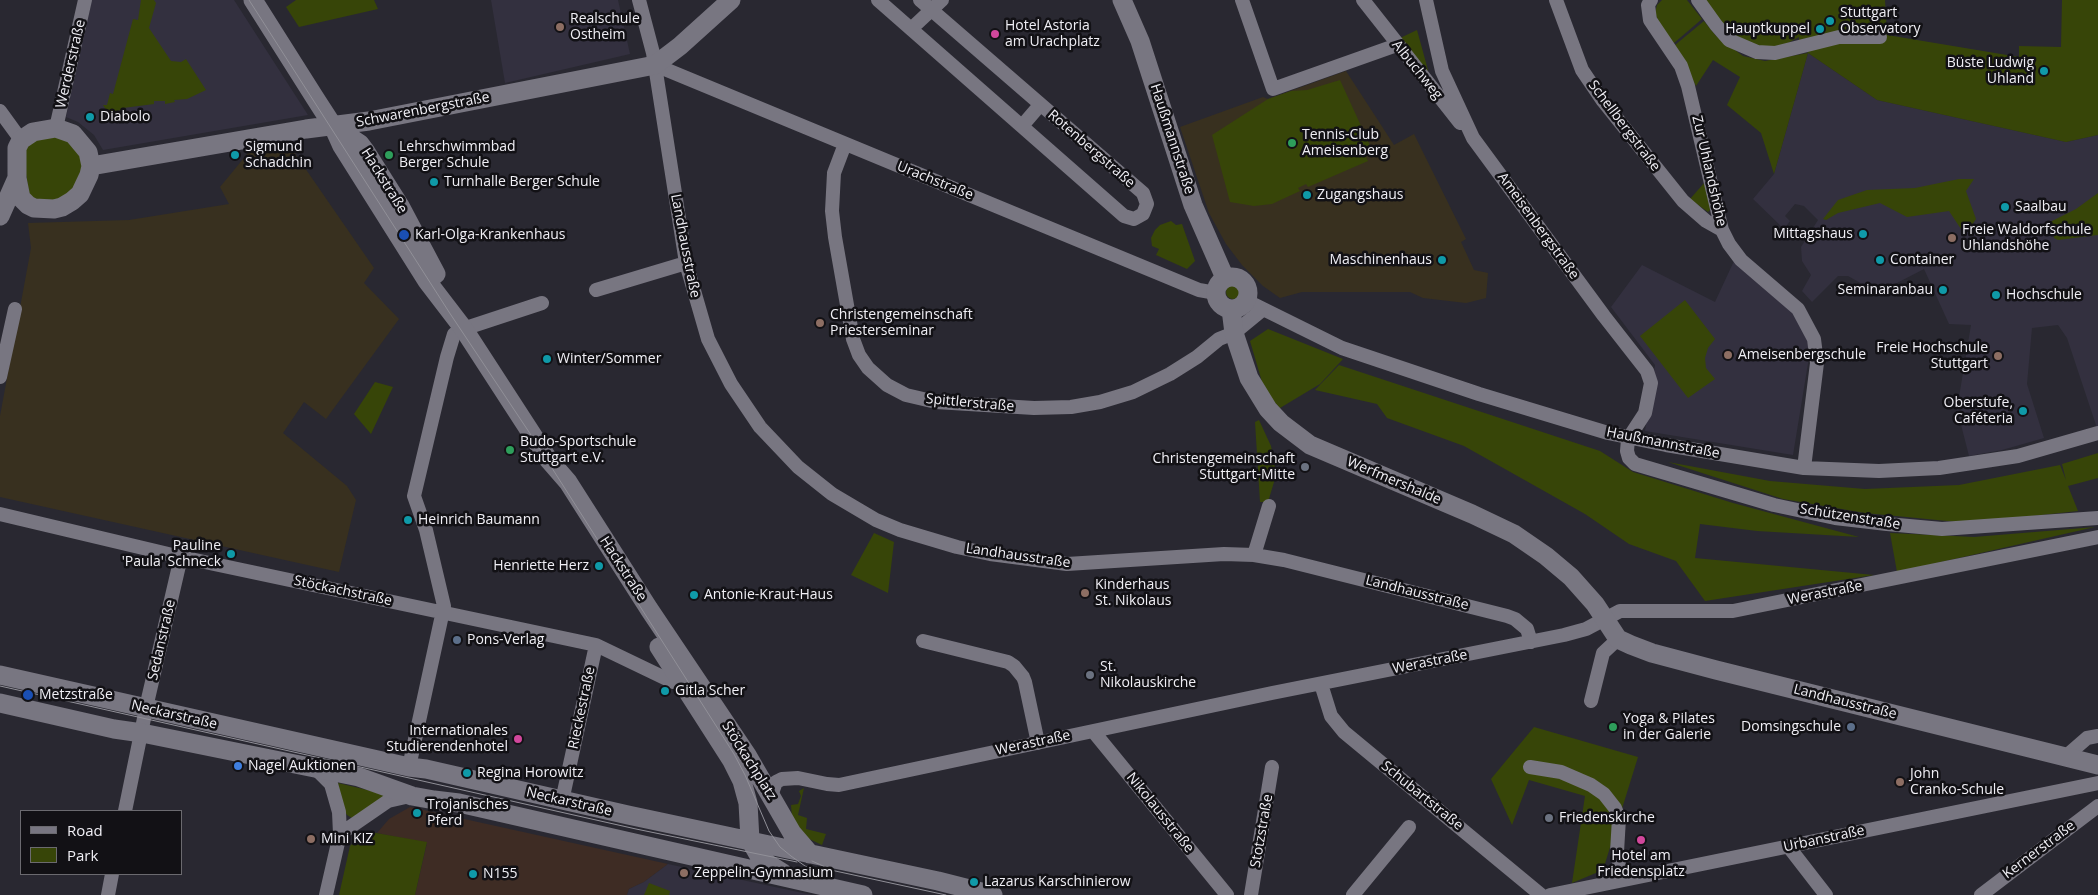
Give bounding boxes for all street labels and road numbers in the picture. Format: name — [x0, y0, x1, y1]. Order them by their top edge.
street label: Werderstraße — [53, 18, 89, 110]
street label: Albuchweg — [1388, 37, 1446, 103]
street label: Schellbergstraße — [1584, 77, 1664, 175]
street label: Haußmannstraße — [1146, 82, 1198, 196]
street label: Schwarenbergstraße — [355, 89, 491, 131]
street label: Rotenbergstraße — [1044, 107, 1138, 191]
street label: Zur Uhlandshöhe — [1688, 114, 1730, 228]
street label: Hackstraße — [357, 145, 411, 217]
street label: Urachstraße — [894, 158, 976, 204]
street label: Ameisenbergstraße — [1494, 169, 1582, 283]
street label: Landhausstraße — [667, 193, 703, 299]
street label: Spittlerstraße — [925, 391, 1015, 415]
street label: Haußmannstraße — [1605, 424, 1721, 462]
street label: Werfmershalde — [1344, 454, 1444, 508]
street label: Schützenstraße — [1799, 501, 1901, 533]
street label: Hackstraße — [596, 533, 650, 605]
street label: Landhausstraße — [965, 540, 1071, 572]
street label: Stöckachstraße — [292, 572, 394, 610]
street label: Landhausstraße — [1364, 572, 1470, 614]
street label: Werastraße — [1786, 578, 1864, 608]
street label: Sedanstraße — [145, 598, 179, 682]
street label: Werastraße — [1391, 647, 1469, 677]
street label: Rieckestraße — [565, 665, 599, 751]
street label: Landhausstraße — [1792, 681, 1898, 723]
street label: Neckarstraße — [129, 697, 219, 733]
street label: Stöckachplatz — [718, 719, 780, 803]
street label: Werastraße — [994, 727, 1072, 759]
street label: Schubartstraße — [1378, 758, 1466, 834]
street label: Nikolausstraße — [1123, 770, 1197, 856]
street label: Neckarstraße — [524, 784, 614, 820]
street label: Stotzstraße — [1247, 793, 1277, 869]
street label: Kernerstraße — [2000, 817, 2078, 883]
street label: Urbanstraße — [1782, 822, 1866, 856]

